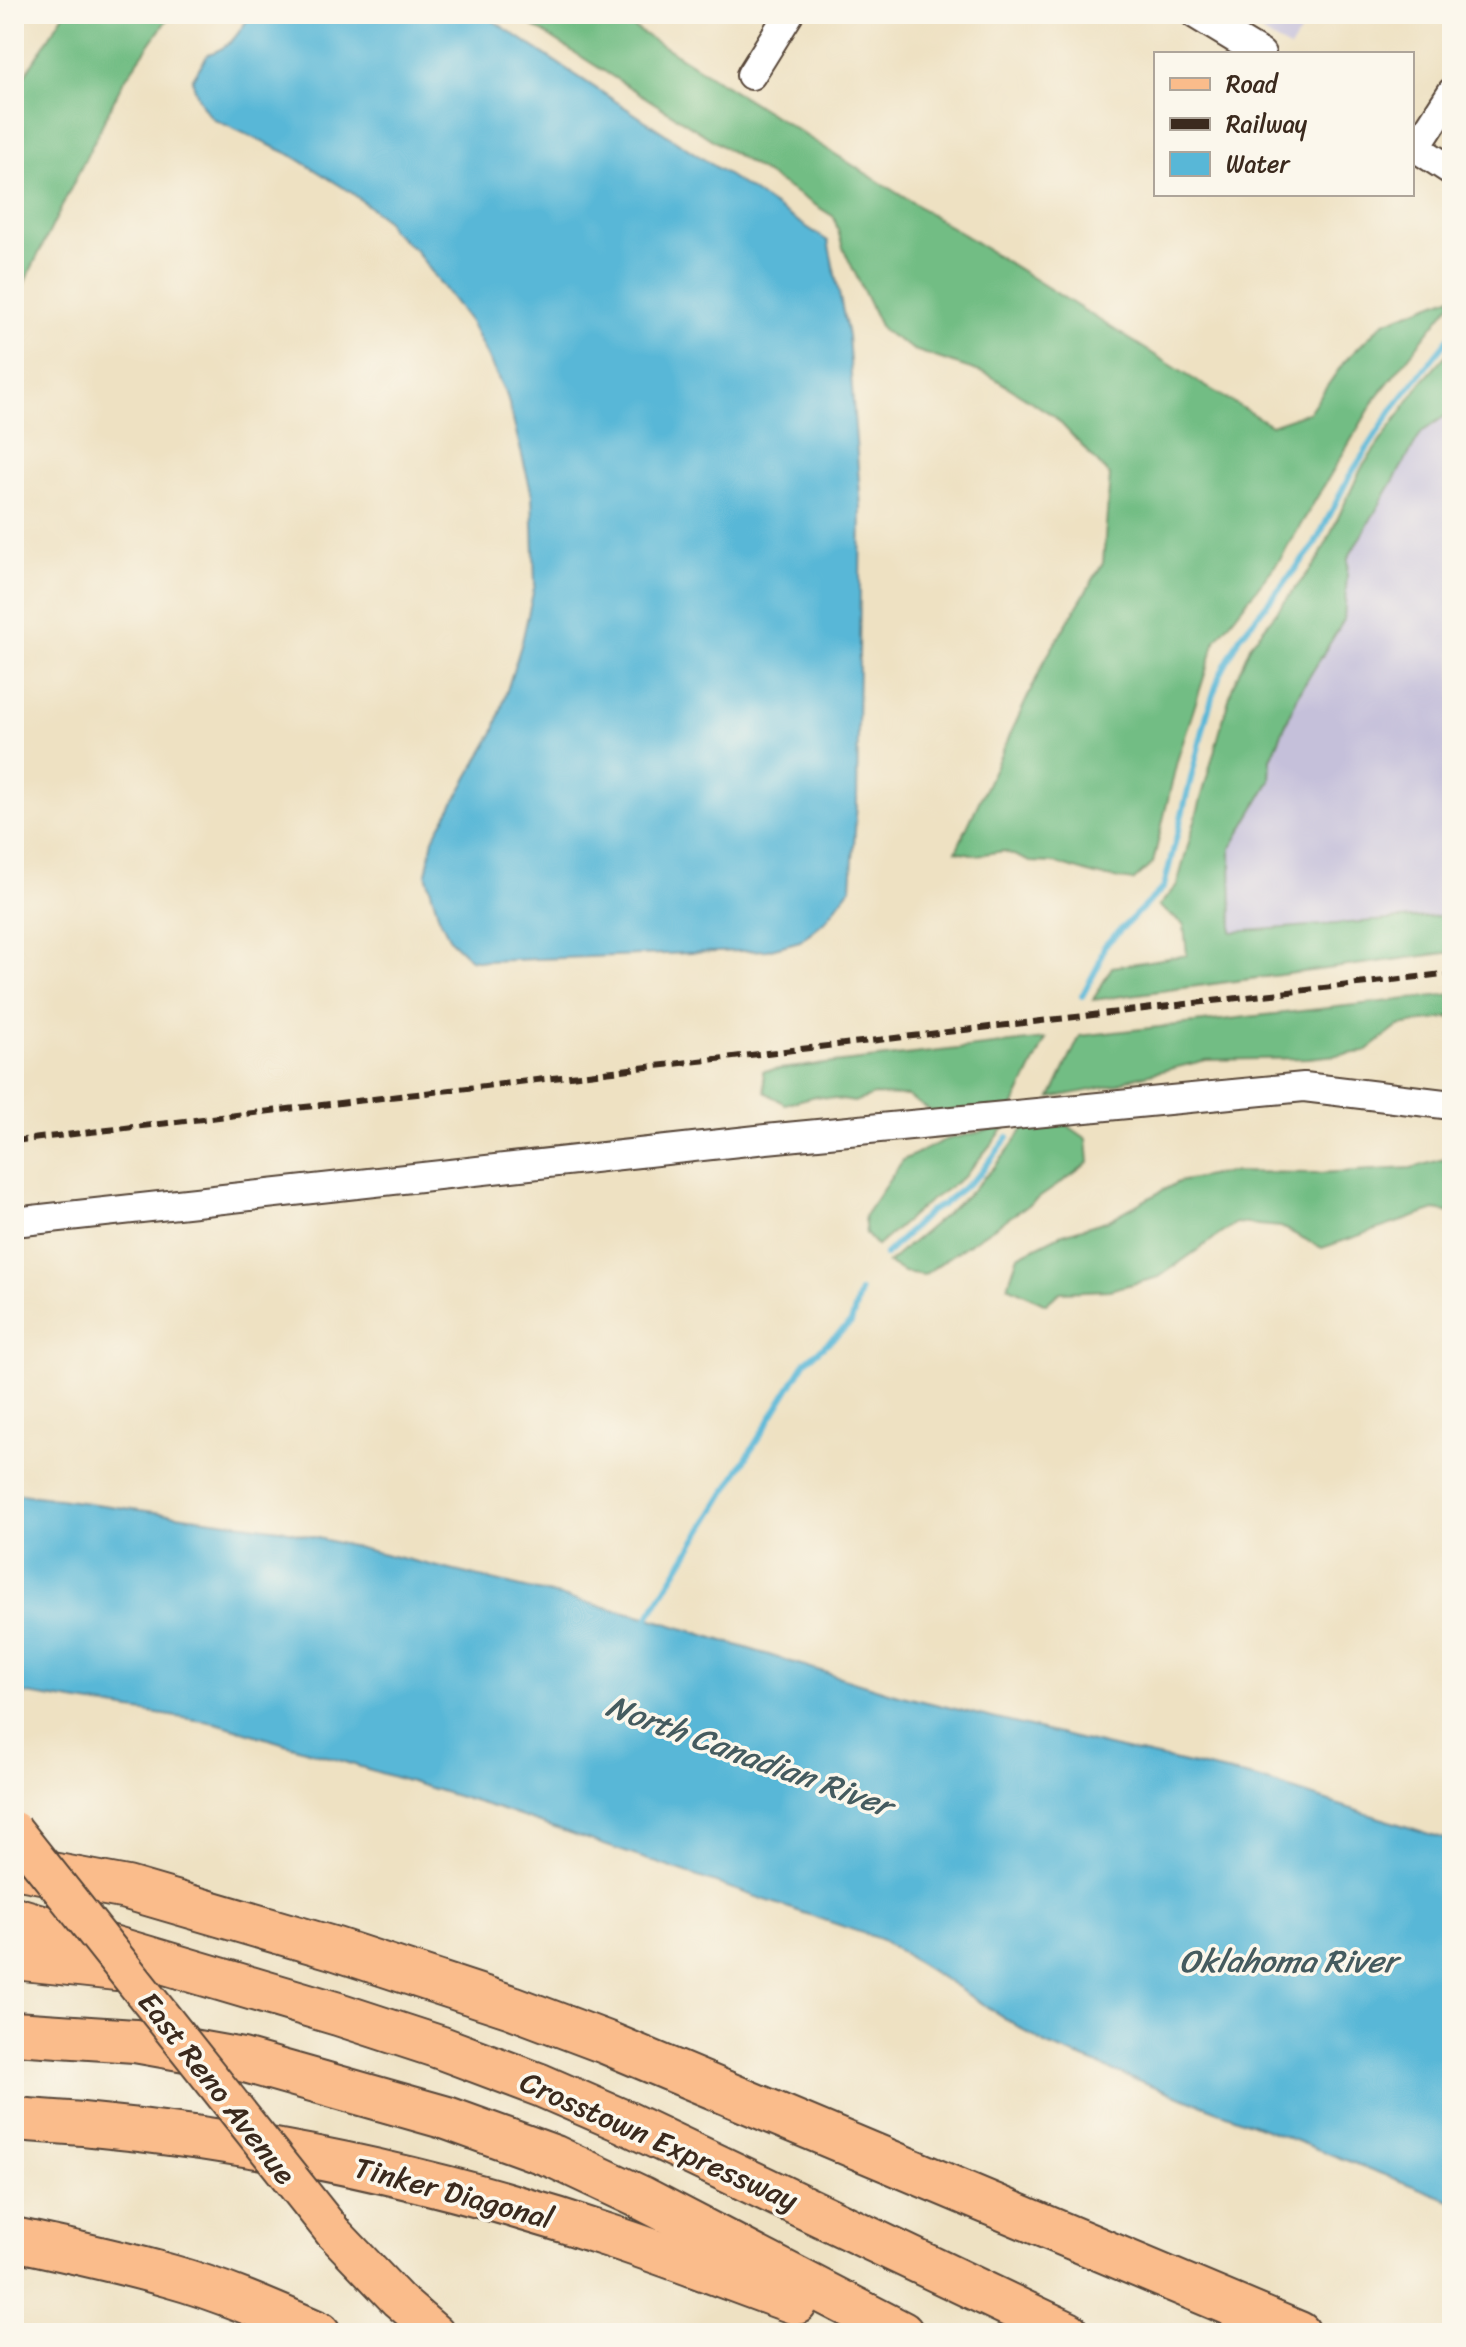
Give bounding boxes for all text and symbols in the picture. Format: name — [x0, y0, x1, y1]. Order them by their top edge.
legend — [1154, 52, 1414, 196]
text: Road — [1226, 63, 1280, 105]
text: Railway — [1226, 103, 1308, 145]
text: Water — [1226, 143, 1291, 185]
water label: North Canadian River — [598, 1678, 905, 1836]
water label: Oklahoma River — [1179, 1933, 1402, 1990]
street label: East Reno Avenue — [123, 1979, 311, 2197]
street label: Crosstown Expressway — [511, 2055, 807, 2227]
street label: Tinker Diagonal — [348, 2141, 560, 2246]

